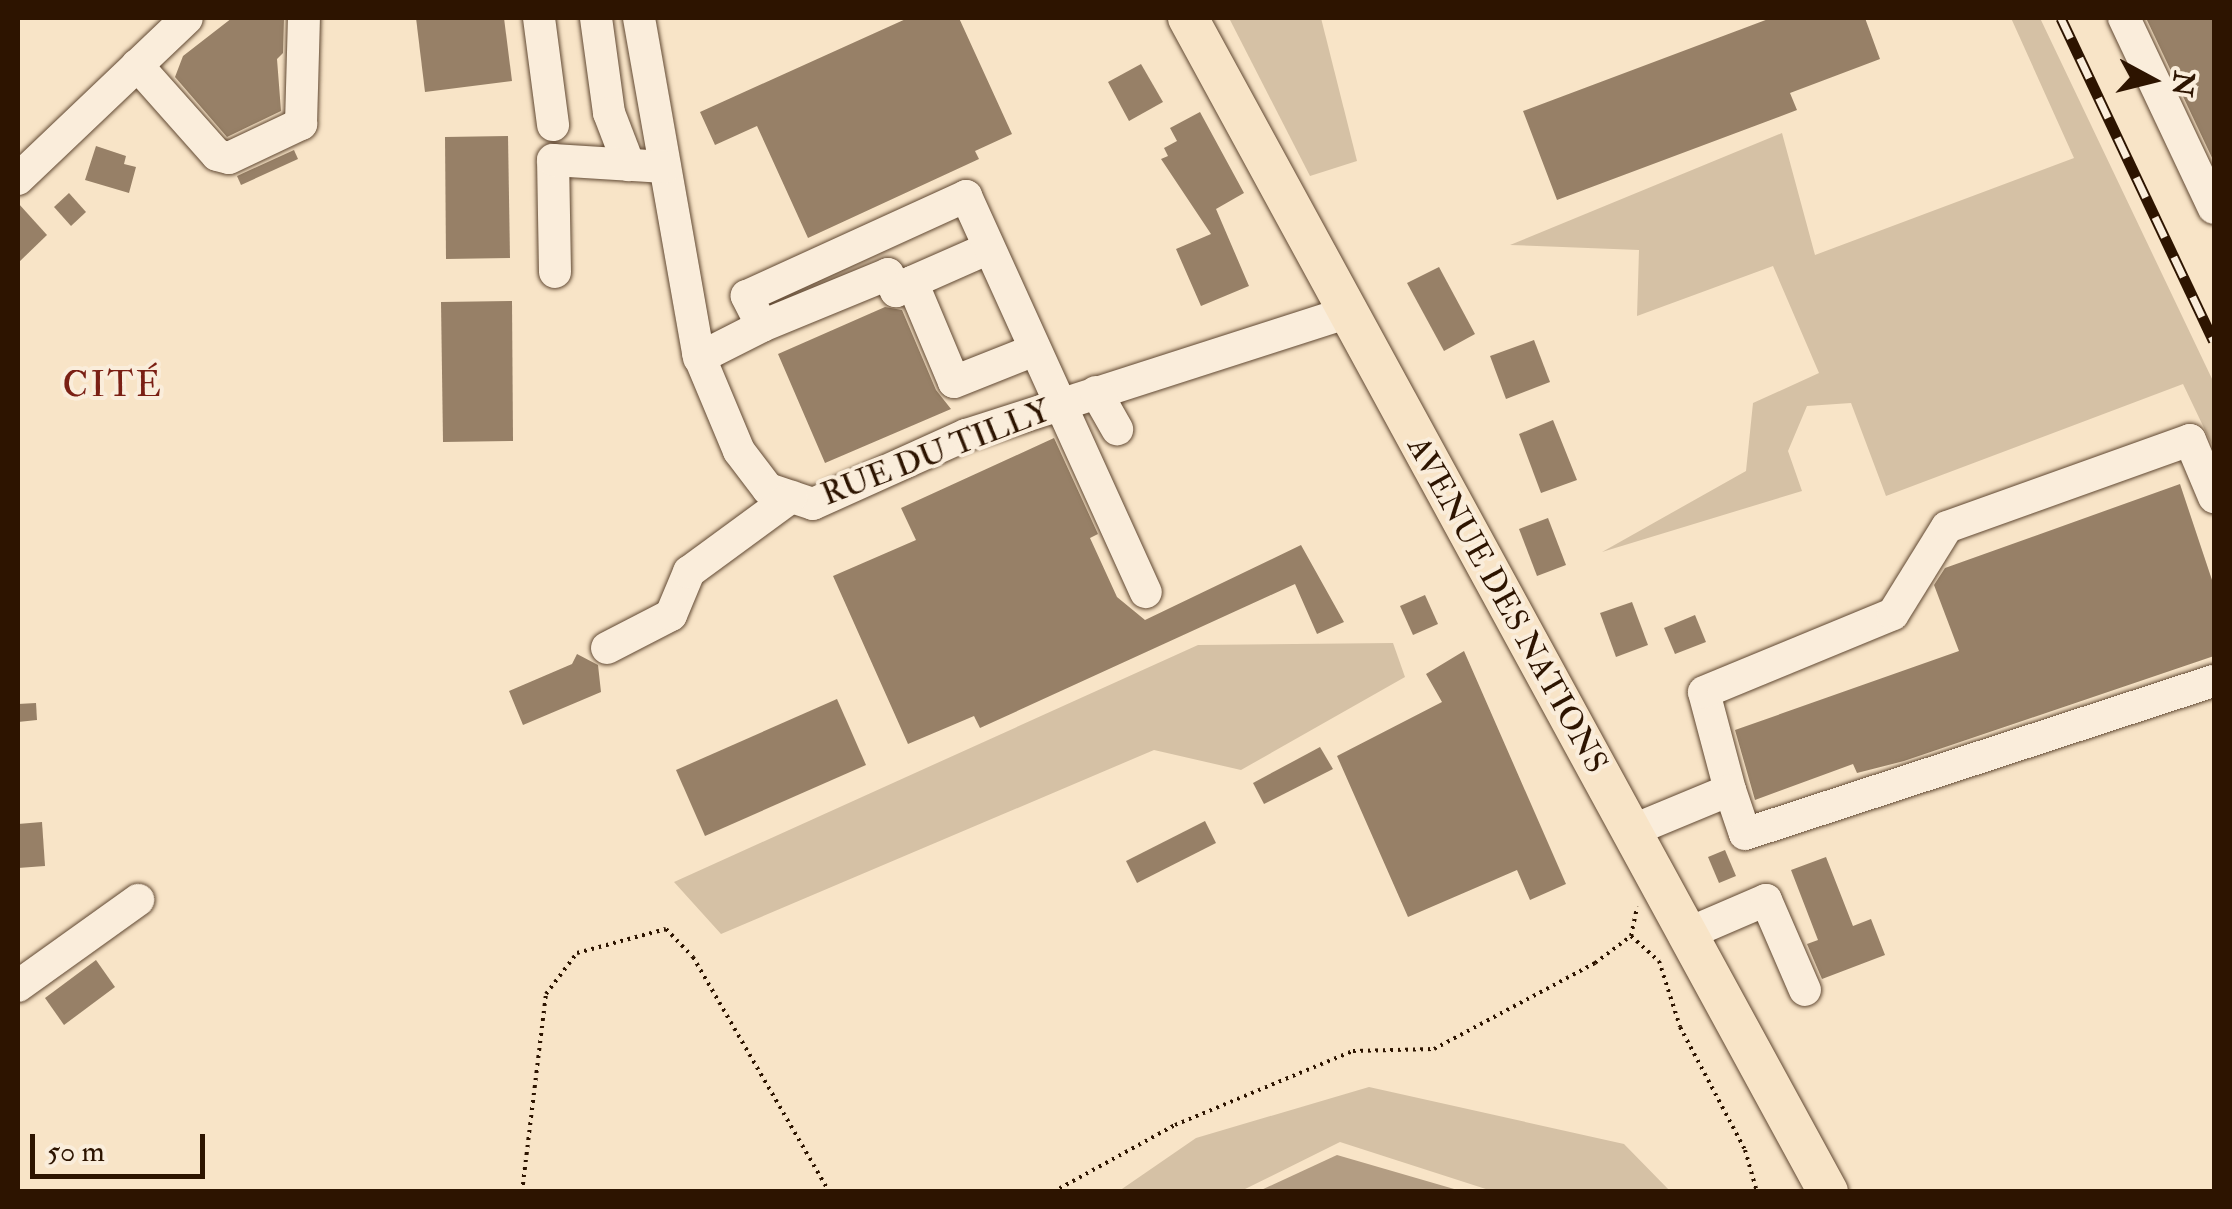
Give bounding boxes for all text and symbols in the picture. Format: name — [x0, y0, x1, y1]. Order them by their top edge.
north arrow — [2102, 30, 2202, 130]
text: N — [2163, 69, 2201, 98]
district label: CITÉ — [63, 364, 163, 406]
street label: RUE DU TILLY — [816, 392, 1056, 514]
street label: AVENUE DES NATIONS — [1398, 430, 1616, 780]
scale bar — [35, 1114, 210, 1176]
text: 50 m — [47, 1133, 105, 1170]

